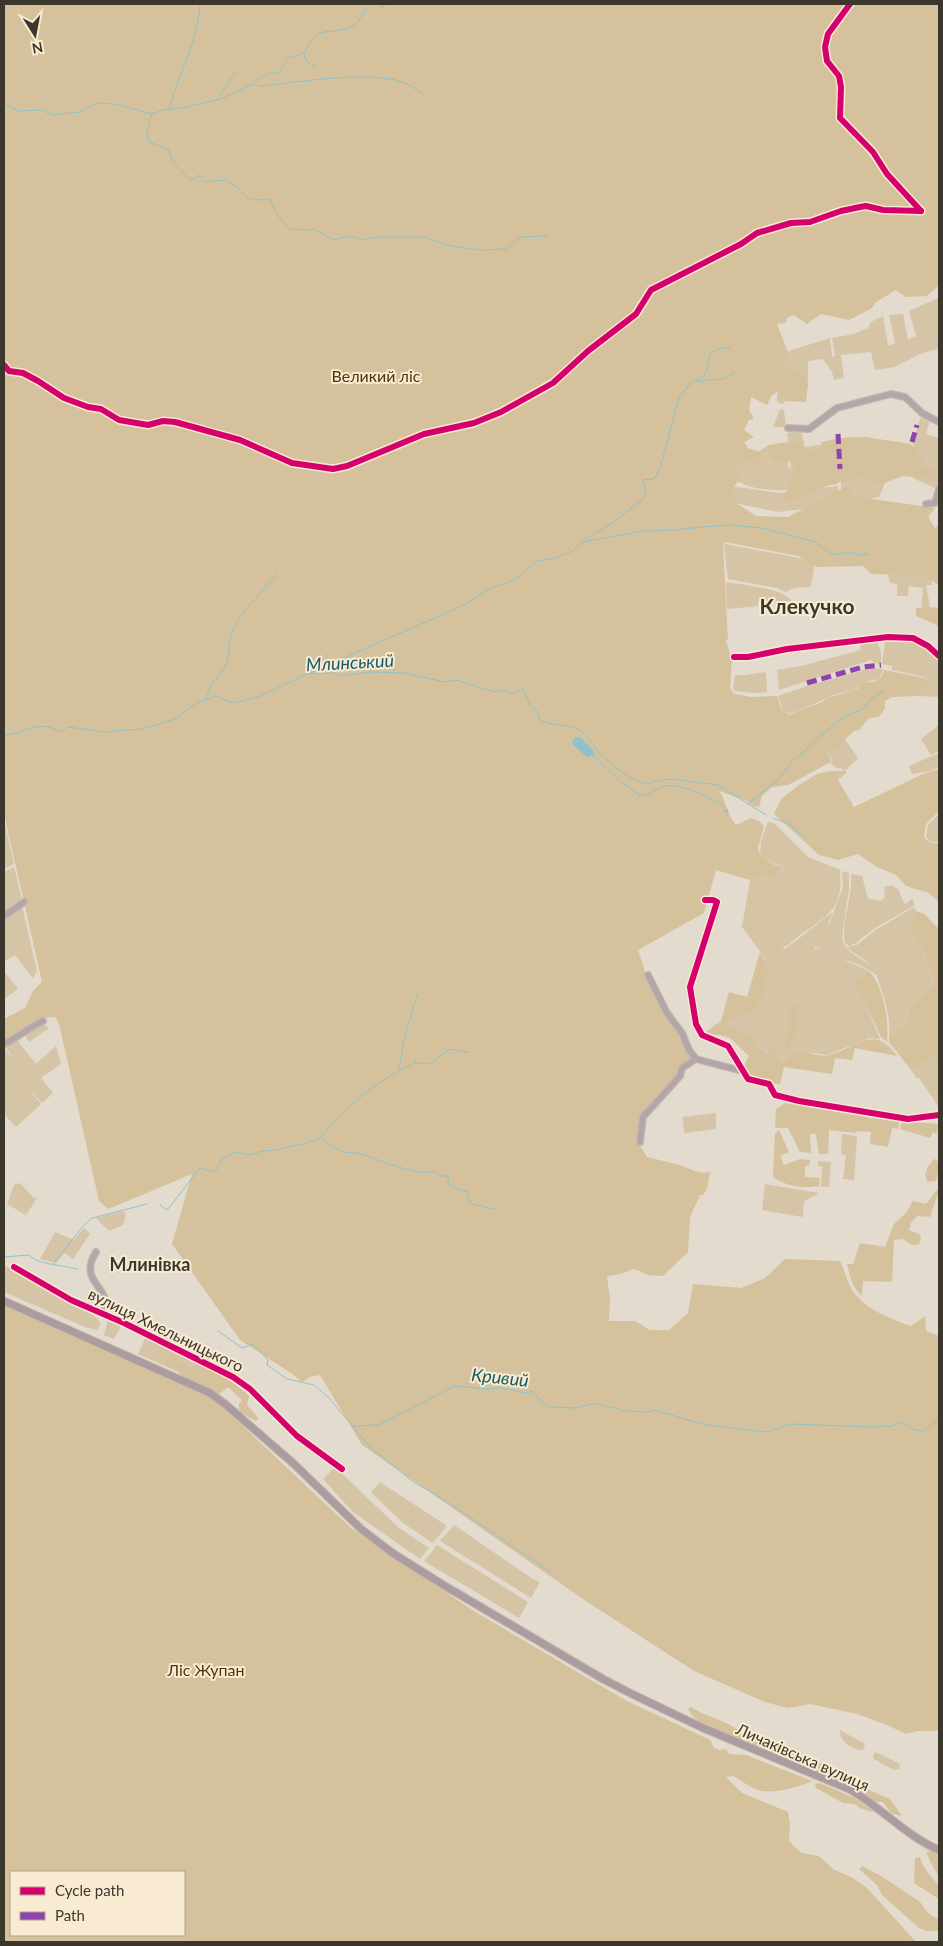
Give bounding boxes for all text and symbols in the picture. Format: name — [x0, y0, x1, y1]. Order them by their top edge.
north arrow — [10, 10, 60, 60]
text: N — [31, 39, 44, 58]
park label: Великий ліс — [332, 366, 421, 385]
district label: Клекучко — [759, 593, 855, 618]
water label: Млинський — [305, 649, 394, 675]
district label: Млинівка — [110, 1253, 190, 1275]
street label: вулиця Хмельницького — [86, 1284, 247, 1375]
water label: Кривий — [470, 1363, 530, 1391]
park label: Ліс Жупан — [166, 1660, 245, 1679]
street label: Личаківська вулиця — [733, 1718, 873, 1794]
legend — [10, 1871, 185, 1936]
text: Cycle path — [55, 1881, 124, 1899]
text: Path — [55, 1906, 85, 1924]

